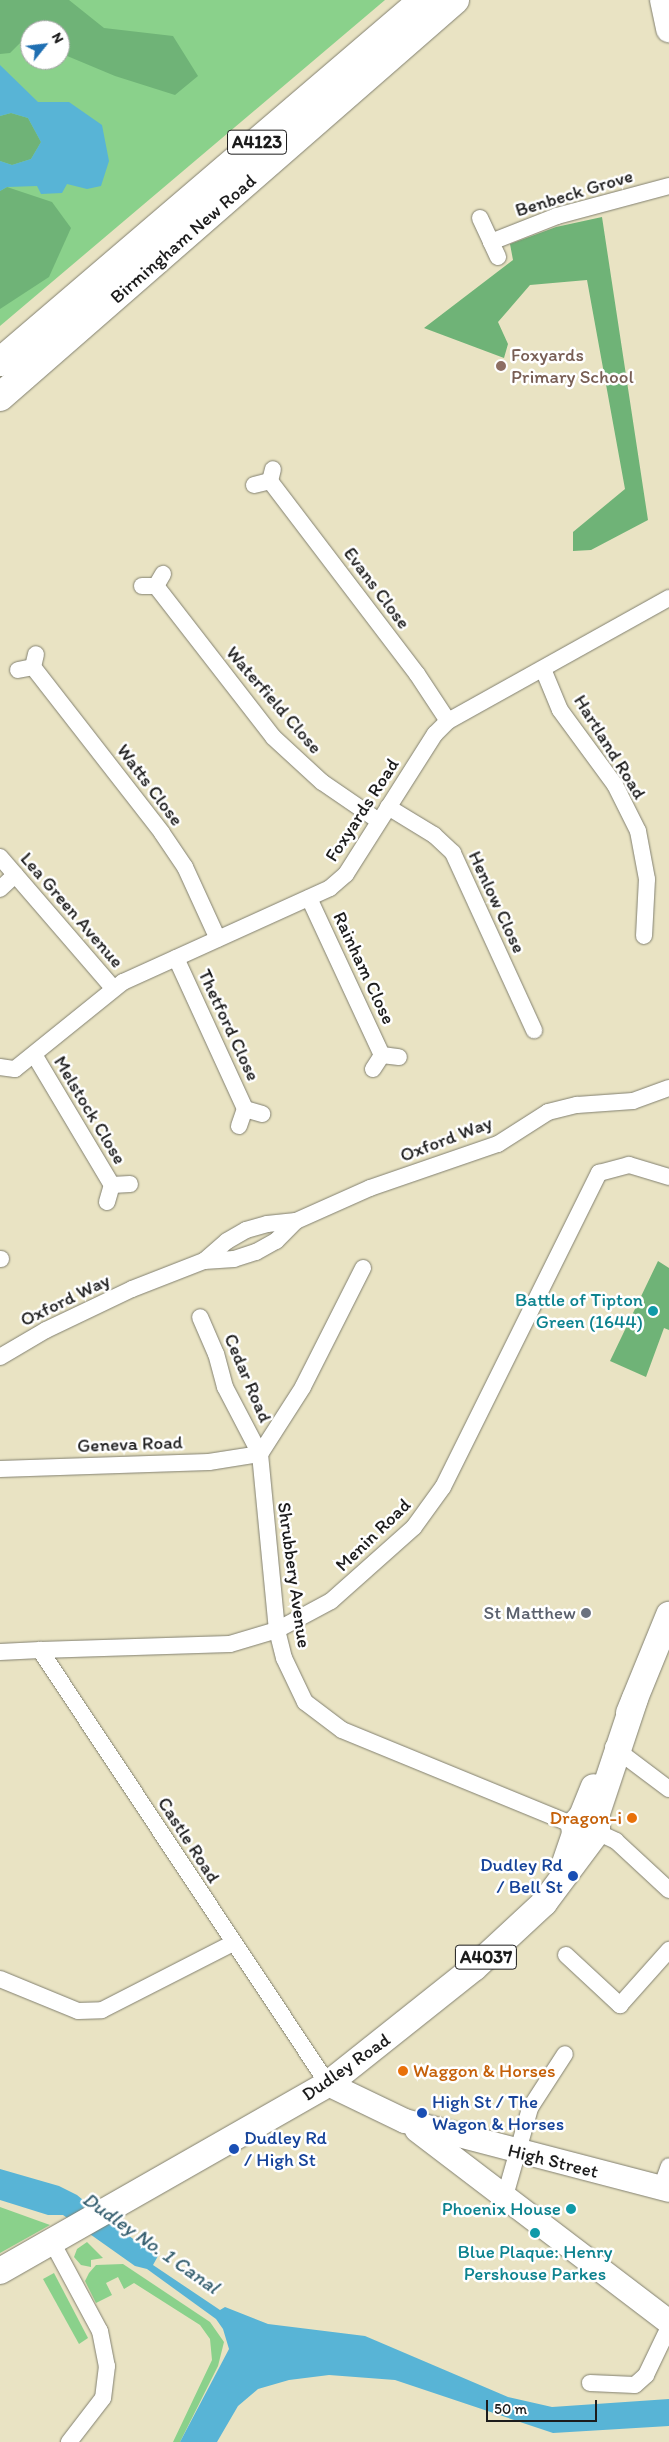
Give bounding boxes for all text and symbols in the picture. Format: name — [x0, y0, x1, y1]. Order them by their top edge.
north arrow — [20, 20, 70, 70]
text: N — [48, 30, 67, 46]
road number: A4123 — [227, 126, 287, 158]
street label: Benbeck Grove — [512, 164, 636, 222]
street label: Birmingham New Road — [106, 170, 260, 308]
place label: Foxyards Primary School — [511, 344, 634, 388]
marker: Foxyards Primary School — [495, 360, 507, 372]
street label: Evans Close — [339, 543, 415, 633]
street label: Waterfield Close — [221, 642, 327, 758]
street label: Hartland Road — [569, 691, 651, 803]
street label: Watts Close — [112, 740, 188, 830]
street label: Foxyards Road — [320, 754, 404, 866]
street label: Henlow Close — [463, 847, 531, 957]
street label: Lea Green Avenue — [16, 848, 128, 972]
street label: Rainham Close — [328, 908, 400, 1028]
street label: Thetford Close — [193, 965, 265, 1085]
street label: Melstock Close — [49, 1052, 131, 1168]
street label: Oxford Way — [397, 1111, 495, 1167]
street label: Oxford Way — [17, 1269, 113, 1331]
place label: Battle of Tipton Green (1644) — [514, 1289, 643, 1333]
marker: Battle of Tipton Green (1644) — [647, 1305, 659, 1317]
street label: Cedar Road — [219, 1331, 277, 1425]
street label: Geneva Road — [77, 1431, 183, 1457]
street label: Menin Road — [331, 1494, 415, 1576]
street label: Shrubbery Avenue — [272, 1501, 316, 1649]
place label: St Matthew — [483, 1602, 576, 1624]
marker: St Matthew — [580, 1607, 592, 1619]
street label: Castle Road — [153, 1793, 225, 1887]
place label: Dragon-i — [549, 1807, 622, 1829]
marker: Dragon-i — [626, 1812, 638, 1824]
place label: Dudley Rd / Bell St — [480, 1854, 563, 1898]
marker: Dudley Rd / Bell St — [567, 1870, 579, 1882]
road number: A4037 — [455, 1941, 517, 1972]
street label: Dudley Road — [298, 2028, 394, 2106]
place label: Waggon & Horses — [413, 2060, 556, 2082]
marker: Waggon & Horses — [397, 2065, 409, 2077]
place label: High St / The Wagon & Horses — [432, 2091, 564, 2135]
marker: High St / The Wagon & Horses — [416, 2107, 428, 2119]
place label: Dudley Rd / High St — [244, 2127, 327, 2171]
street label: High Street — [506, 2139, 600, 2183]
marker: Dudley Rd / High St — [228, 2143, 240, 2155]
water label: Dudley No. 1 Canal — [78, 2187, 224, 2299]
place label: Phoenix House — [442, 2198, 561, 2220]
marker: Phoenix House — [565, 2203, 577, 2215]
marker: Blue Plaque: Henry Pershouse Parkes — [529, 2227, 541, 2239]
place label: Blue Plaque: Henry Pershouse Parkes — [458, 2241, 612, 2285]
scale bar — [489, 2390, 600, 2422]
text: 50 m — [494, 2400, 527, 2418]

